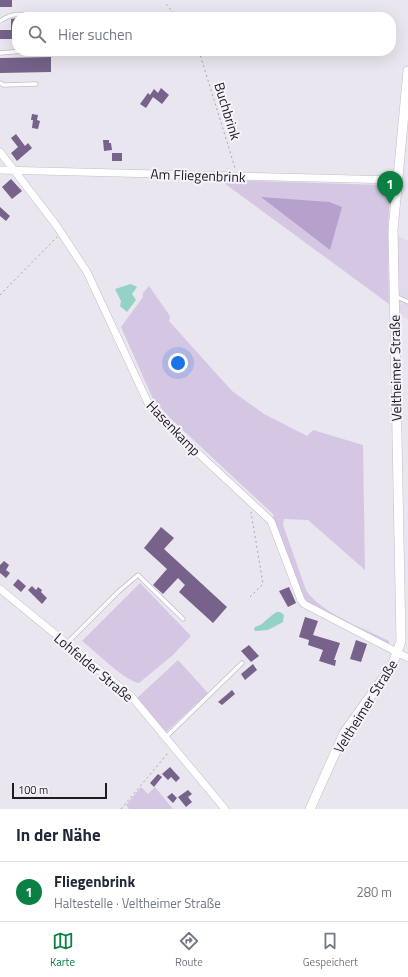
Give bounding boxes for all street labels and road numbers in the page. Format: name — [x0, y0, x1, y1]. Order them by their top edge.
street label: Buchbrink — [209, 80, 247, 143]
street label: Am Fliegenbrink — [150, 163, 246, 187]
street label: Veltheimer Straße — [384, 315, 406, 421]
street label: Hasenkamp — [142, 395, 206, 461]
street label: Lohfelder Straße — [50, 627, 138, 707]
street label: Veltheimer Straße — [328, 655, 402, 757]

